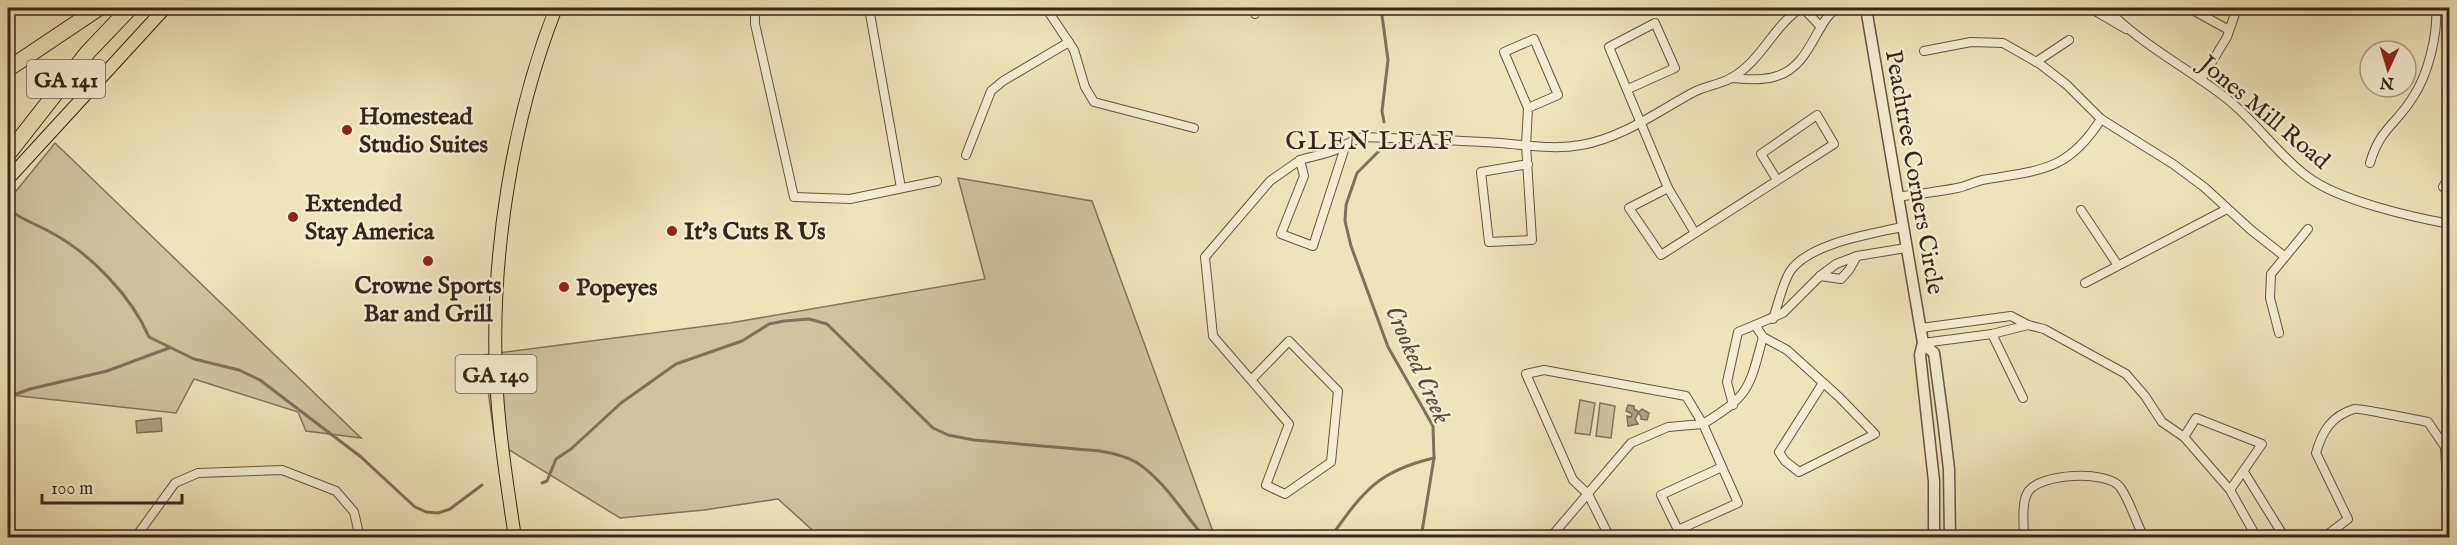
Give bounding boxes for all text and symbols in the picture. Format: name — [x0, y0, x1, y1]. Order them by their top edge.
north arrow — [2358, 39, 2418, 99]
street label: Peachtree Corners Circle — [1877, 48, 1950, 297]
street label: Jones Mill Road — [2190, 48, 2336, 177]
road number: GA 141 — [27, 60, 105, 98]
text: N — [2379, 71, 2396, 92]
place label: Homestead Studio Suites — [359, 102, 489, 161]
marker: Homestead Studio Suites — [340, 123, 354, 137]
district label: GLEN LEAF — [1285, 125, 1455, 158]
place label: Extended Stay America — [305, 189, 435, 248]
marker: Extended Stay America — [286, 210, 300, 224]
place label: It's Cuts R Us — [684, 217, 826, 248]
marker: It's Cuts R Us — [665, 224, 679, 238]
marker: Crowne Sports Bar and Grill — [421, 254, 435, 268]
place label: Crowne Sports Bar and Grill — [354, 271, 502, 330]
place label: Popeyes — [576, 273, 658, 304]
marker: Popeyes — [557, 280, 571, 294]
water label: Crooked Creek — [1377, 300, 1459, 429]
road number: GA 140 — [456, 355, 536, 393]
scale bar — [42, 467, 182, 505]
text: 100 m — [51, 478, 93, 501]

